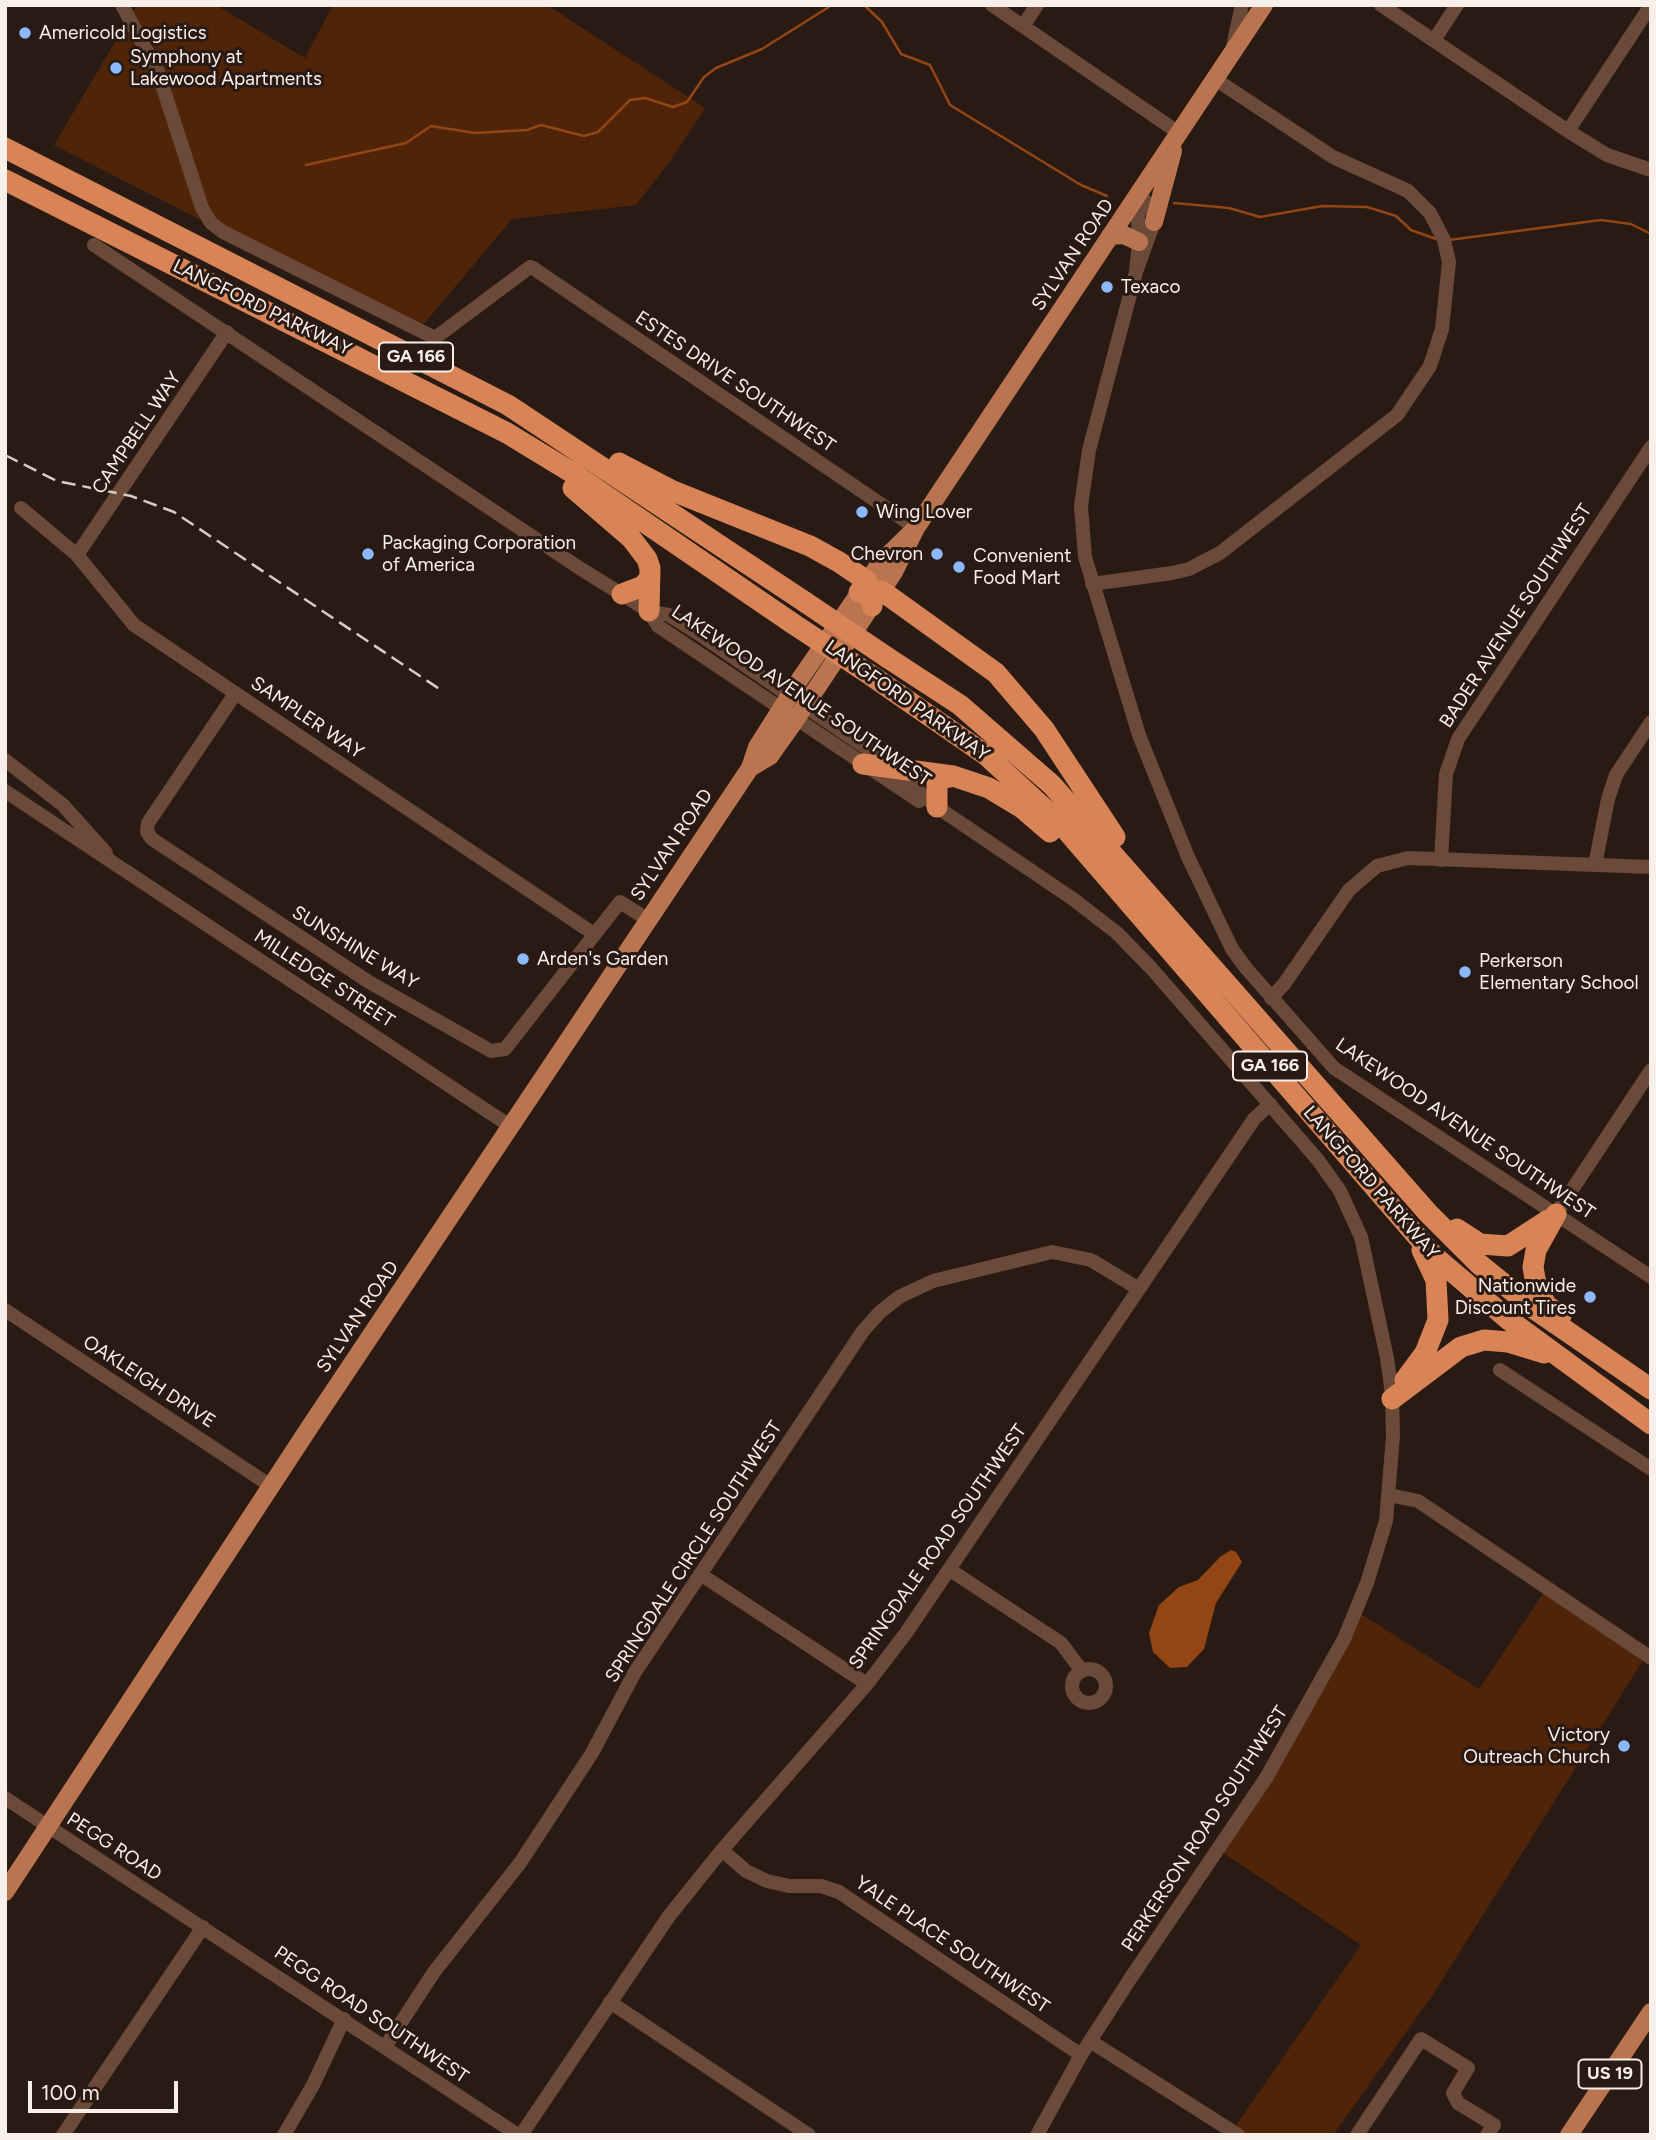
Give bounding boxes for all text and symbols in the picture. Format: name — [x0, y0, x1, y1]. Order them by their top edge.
place label: Americold Logistics — [39, 22, 207, 44]
marker: Americold Logistics — [17, 25, 33, 41]
place label: Symphony at Lakewood Apartments — [130, 46, 322, 90]
marker: Symphony at Lakewood Apartments — [108, 60, 124, 76]
street label: SYLVAN ROAD — [1027, 195, 1119, 315]
street label: LANGFORD PARKWAY — [169, 255, 355, 361]
place label: Texaco — [1121, 276, 1181, 298]
marker: Texaco — [1099, 279, 1115, 295]
street label: ESTES DRIVE SOUTHWEST — [631, 306, 839, 458]
road number: GA 166 — [379, 342, 453, 372]
street label: CAMPBELL WAY — [88, 367, 186, 499]
street label: BADER AVENUE SOUTHWEST — [1435, 500, 1597, 732]
place label: Wing Lover — [876, 501, 972, 523]
marker: Wing Lover — [854, 504, 870, 520]
place label: Packaging Corporation of America — [382, 532, 576, 576]
place label: Chevron — [851, 543, 923, 565]
place label: Convenient Food Mart — [973, 545, 1071, 589]
marker: Packaging Corporation of America — [360, 546, 376, 562]
marker: Chevron — [929, 546, 945, 562]
marker: Convenient Food Mart — [951, 559, 967, 575]
street label: LAKEWOOD AVENUE SOUTHWEST — [667, 601, 935, 791]
street label: LANGFORD PARKWAY — [820, 636, 994, 766]
street label: SAMPLER WAY — [246, 672, 368, 764]
street label: SYLVAN ROAD — [626, 785, 718, 905]
street label: SUNSHINE WAY — [288, 901, 422, 995]
street label: MILLEDGE STREET — [250, 925, 398, 1033]
place label: Arden's Garden — [537, 948, 668, 970]
place label: Perkerson Elementary School — [1479, 950, 1639, 994]
marker: Arden's Garden — [515, 951, 531, 967]
marker: Perkerson Elementary School — [1457, 964, 1473, 980]
street label: LAKEWOOD AVENUE SOUTHWEST — [1331, 1034, 1599, 1224]
road number: GA 166 — [1233, 1051, 1307, 1080]
street label: LANGFORD PARKWAY — [1298, 1102, 1444, 1264]
street label: SYLVAN ROAD — [312, 1257, 404, 1377]
place label: Nationwide Discount Tires — [1455, 1275, 1576, 1319]
marker: Nationwide Discount Tires — [1582, 1289, 1598, 1305]
street label: OAKLEIGH DRIVE — [78, 1331, 220, 1433]
street label: SPRINGDALE CIRCLE SOUTHWEST — [601, 1417, 787, 1687]
street label: SPRINGDALE ROAD SOUTHWEST — [844, 1420, 1032, 1674]
street label: PERKERSON ROAD SOUTHWEST — [1117, 1702, 1293, 1956]
place label: Victory Outreach Church — [1463, 1724, 1610, 1768]
marker: Victory Outreach Church — [1616, 1738, 1632, 1754]
street label: PEGG ROAD — [62, 1808, 166, 1886]
street label: YALE PLACE SOUTHWEST — [851, 1871, 1053, 2019]
street label: PEGG ROAD SOUTHWEST — [270, 1941, 472, 2089]
road number: US 19 — [1578, 2060, 1642, 2088]
scale bar — [32, 2066, 182, 2110]
text: 100 m — [41, 2080, 100, 2105]

